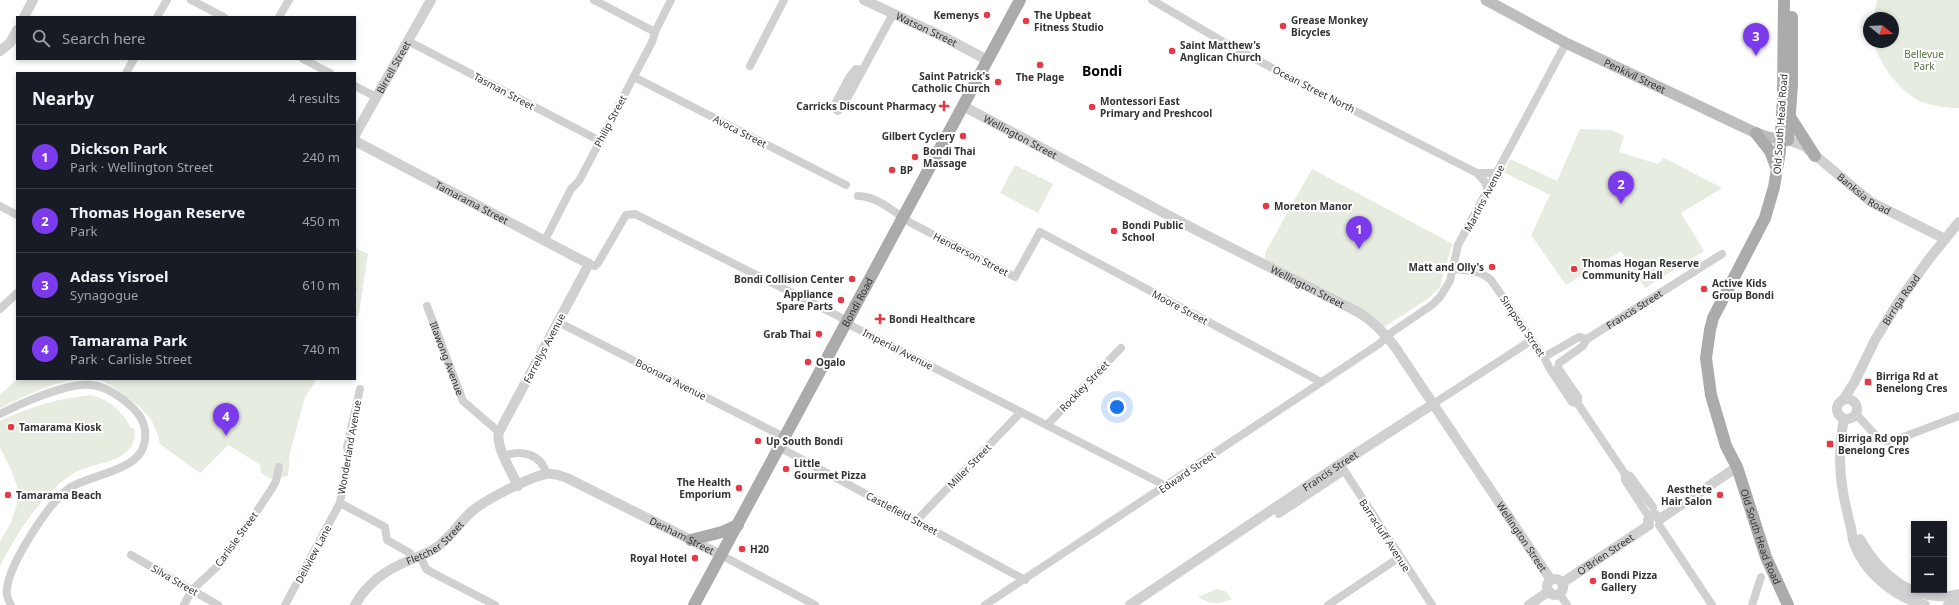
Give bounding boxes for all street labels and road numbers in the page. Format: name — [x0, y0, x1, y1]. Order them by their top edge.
street label: Watson Street — [894, 9, 960, 50]
street label: Birrell Street — [373, 38, 414, 96]
street label: Penkivil Street — [1602, 55, 1668, 96]
street label: Ocean Street North — [1270, 62, 1358, 116]
street label: Tasman Street — [471, 69, 537, 113]
street label: Old South Head Road — [1770, 73, 1790, 175]
street label: Philip Street — [591, 92, 630, 149]
street label: Avoca Street — [711, 111, 770, 151]
street label: Wellington Street — [981, 111, 1060, 162]
street label: Martins Avenue — [1461, 162, 1508, 234]
street label: Banksia Road — [1834, 170, 1893, 218]
street label: Tamarama Street — [433, 177, 511, 228]
street label: Henderson Street — [931, 229, 1011, 279]
street label: Wellington Street — [1268, 262, 1347, 311]
street label: Birriga Road — [1879, 271, 1923, 328]
street label: Bondi Road — [838, 275, 876, 329]
street label: Moore Street — [1150, 286, 1211, 328]
street label: Francis Street — [1604, 286, 1665, 332]
street label: Simpson Street — [1497, 293, 1549, 360]
street label: Farrellys Avenue — [520, 310, 568, 385]
street label: Illawong Avenue — [426, 319, 467, 398]
street label: Imperial Avenue — [860, 325, 936, 373]
street label: Boonara Avenue — [633, 355, 709, 403]
street label: Rockley Street — [1056, 357, 1112, 415]
street label: Wonderland Avenue — [334, 398, 364, 495]
street label: Miller Street — [944, 440, 994, 491]
street label: Francis Street — [1300, 447, 1361, 494]
street label: Edward Street — [1156, 448, 1219, 496]
street label: Old South Head Road — [1737, 487, 1785, 587]
street label: Castlefield Street — [864, 488, 941, 538]
street label: Barracluff Avenue — [1356, 496, 1414, 574]
street label: Wellington Street — [1494, 499, 1551, 575]
street label: Carlisle Street — [211, 508, 261, 569]
street label: Denham Street — [647, 513, 717, 558]
street label: Fletcher Street — [404, 517, 467, 568]
street label: Dellview Lane — [292, 522, 334, 586]
street label: O'Brien Street — [1574, 530, 1637, 578]
street label: Silva Street — [149, 561, 201, 599]

